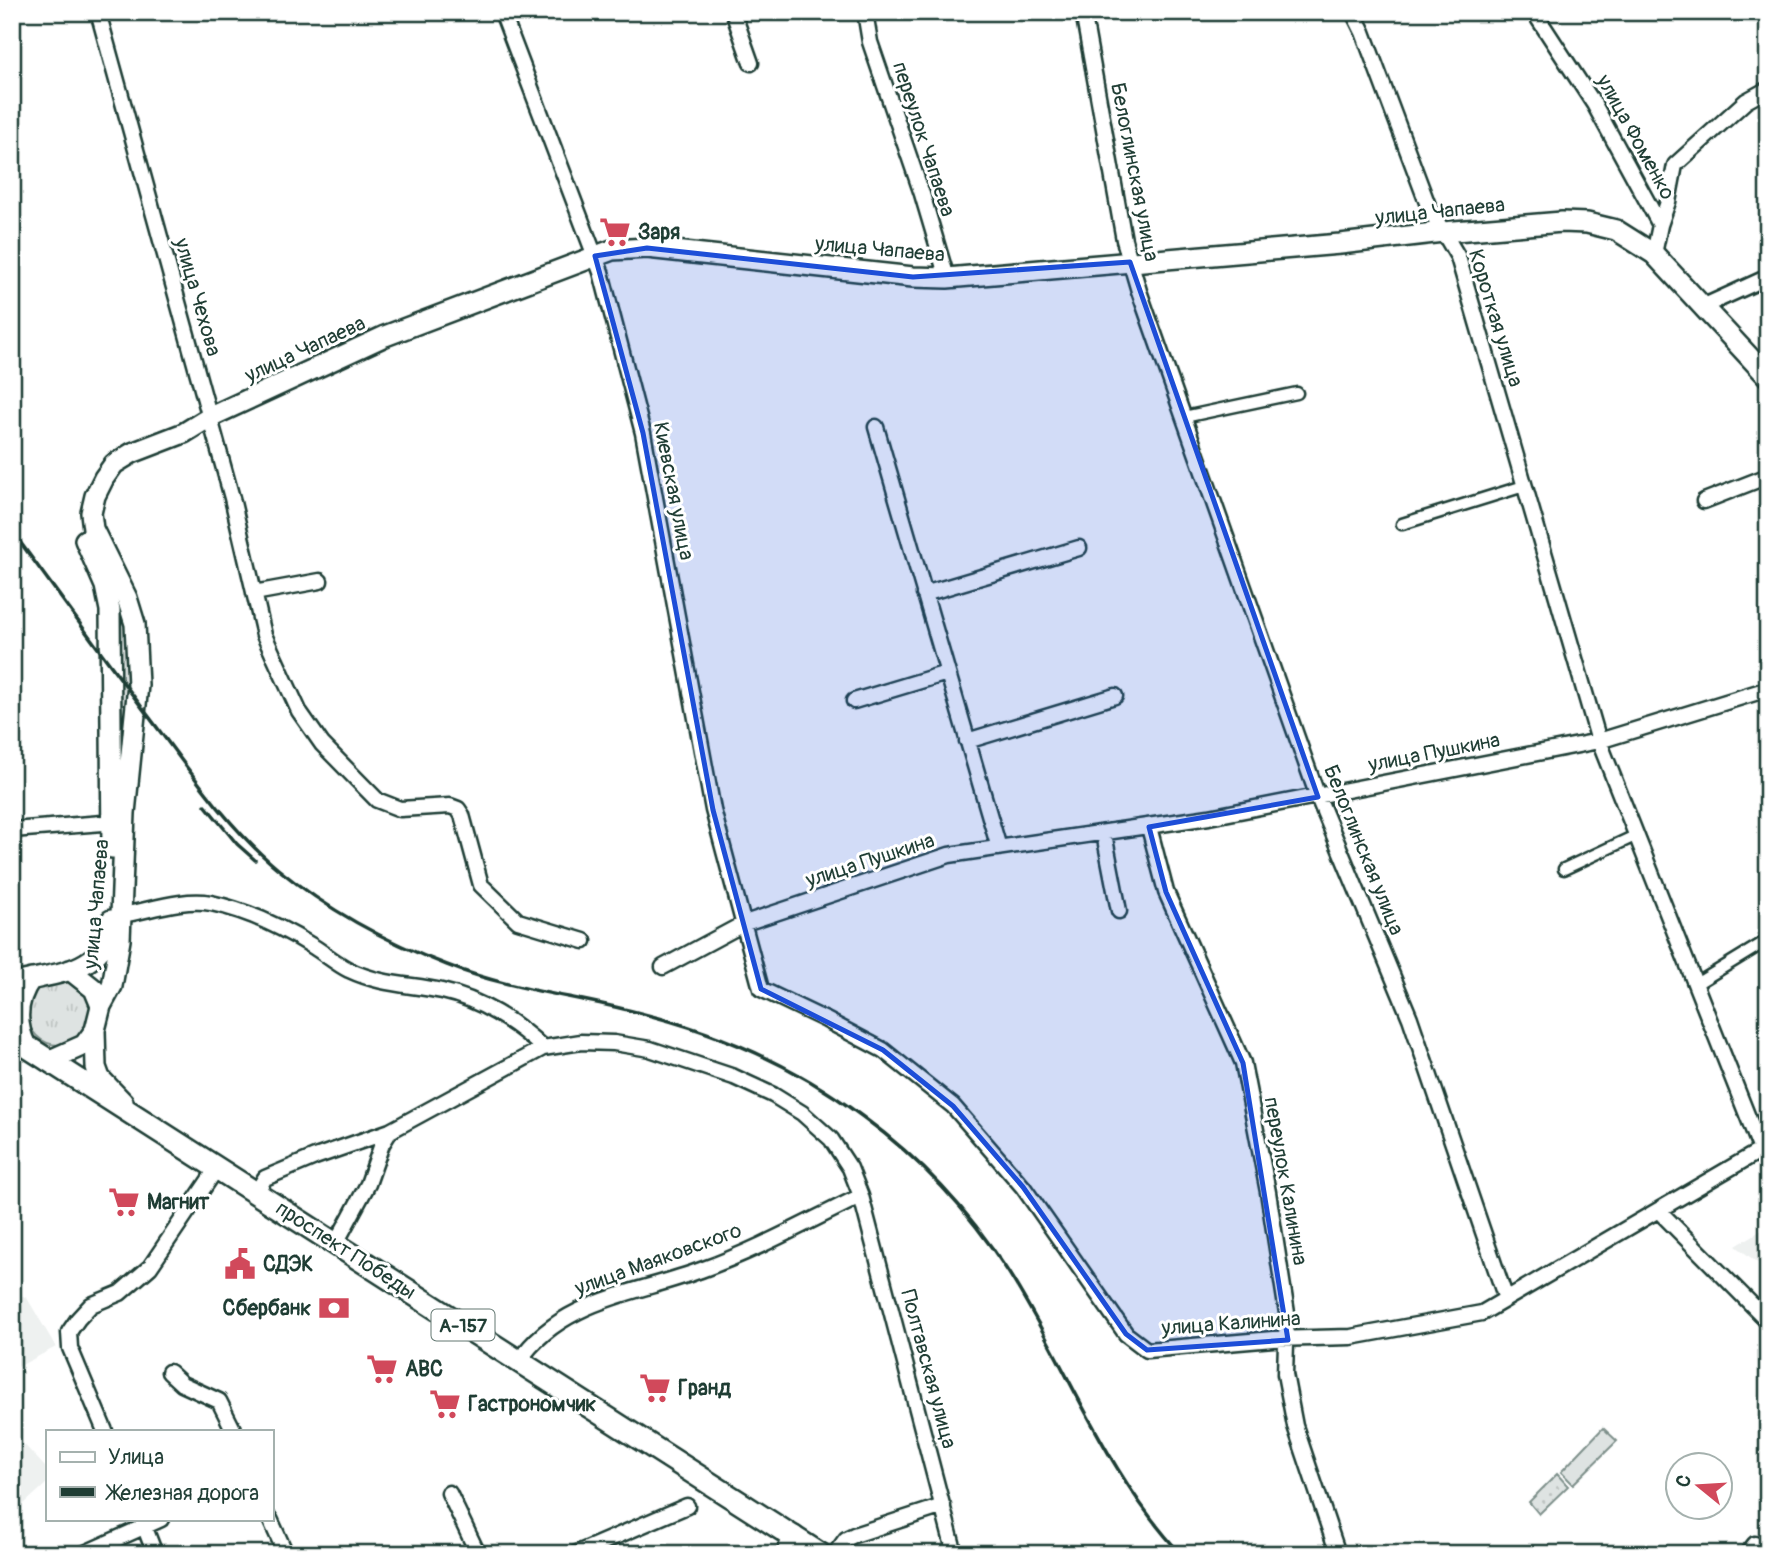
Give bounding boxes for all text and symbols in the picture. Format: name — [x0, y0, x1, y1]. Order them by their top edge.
street label: переулок Чапаева — [886, 58, 961, 220]
street label: улица Фоменко — [1590, 69, 1681, 205]
street label: Белоглинская улица — [1104, 81, 1165, 264]
street label: улица Чапаева — [1373, 191, 1506, 232]
supermarket icon: Заря — [598, 215, 632, 249]
place label: Заря — [638, 219, 680, 246]
street label: улица Чапаева — [813, 230, 946, 269]
street label: улица Чехова — [167, 234, 227, 359]
street label: Короткая улица — [1462, 246, 1529, 390]
street label: улица Чапаева — [240, 310, 370, 390]
street label: Киевская улица — [647, 420, 700, 562]
street label: улица Пушкина — [1365, 726, 1502, 779]
street label: Белоглинская улица — [1317, 761, 1410, 939]
street label: улица Пушкина — [801, 827, 938, 894]
street label: улица Чапаева — [77, 838, 116, 971]
street label: переулок Калинина — [1257, 1095, 1314, 1267]
supermarket icon: Магнит — [107, 1185, 141, 1219]
place label: Магнит — [147, 1189, 210, 1216]
street label: проспект Победы — [270, 1195, 421, 1306]
street label: улица Маяковского — [570, 1217, 745, 1302]
public building icon: СДЭК — [223, 1247, 257, 1281]
place label: СДЭК — [263, 1251, 313, 1278]
street label: Полтавская улица — [894, 1287, 963, 1452]
bank icon: Сбербанк — [317, 1291, 351, 1325]
place label: Сбербанк — [223, 1295, 311, 1322]
street label: улица Калинина — [1160, 1305, 1301, 1342]
road number: А-157 — [432, 1310, 494, 1340]
supermarket icon: ABC — [365, 1352, 399, 1386]
place label: ABC — [405, 1356, 443, 1383]
supermarket icon: Гранд — [638, 1371, 672, 1405]
place label: Гранд — [678, 1375, 731, 1402]
supermarket icon: Гастрономчик — [428, 1387, 462, 1421]
place label: Гастрономчик — [468, 1391, 596, 1418]
legend — [46, 1430, 273, 1520]
text: Улица — [108, 1444, 164, 1471]
north arrow — [1664, 1450, 1734, 1520]
text: С — [1671, 1472, 1697, 1490]
text: Железная дорога — [105, 1480, 259, 1507]

